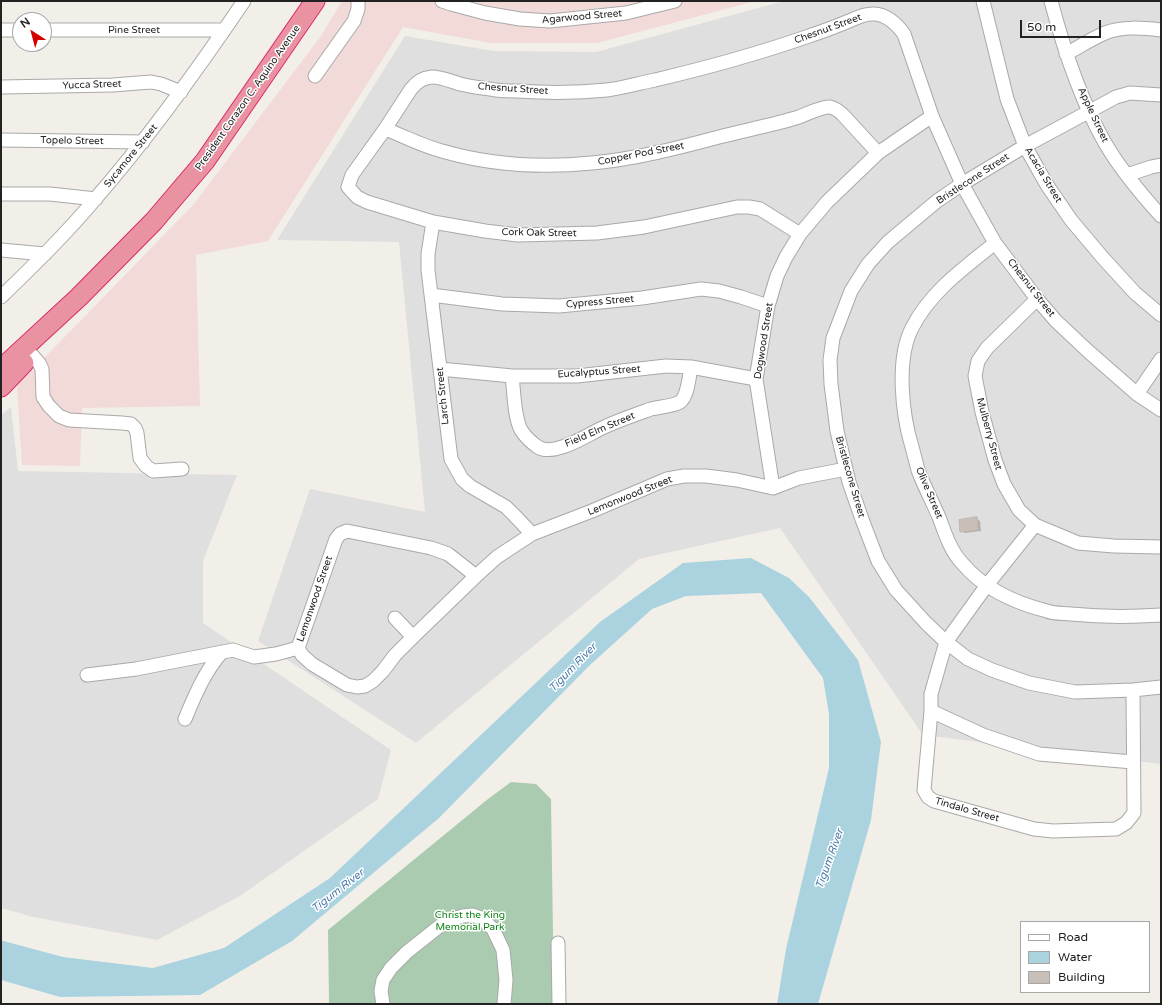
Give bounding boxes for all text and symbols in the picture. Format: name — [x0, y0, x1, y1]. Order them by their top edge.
street label: Agarwood Street — [541, 8, 623, 26]
street label: Chesnut Street — [793, 11, 863, 47]
north arrow — [12, 12, 52, 52]
scale bar — [1022, 12, 1103, 38]
text: N — [18, 15, 33, 31]
text: 50 m — [1027, 20, 1056, 34]
street label: President Corazon C. Aquino Avenue — [193, 23, 303, 173]
street label: Pine Street — [108, 24, 160, 36]
street label: Yucca Street — [62, 78, 122, 92]
street label: Chesnut Street — [477, 81, 549, 97]
street label: Apple Street — [1075, 86, 1111, 144]
street label: Sycamore Street — [102, 122, 160, 190]
street label: Topelo Street — [40, 134, 104, 148]
street label: Copper Pod Street — [597, 140, 685, 168]
street label: Acacia Street — [1022, 145, 1064, 205]
street label: Bristlecone Street — [934, 151, 1012, 207]
street label: Cork Oak Street — [501, 226, 577, 240]
street label: Chesnut Street — [1005, 256, 1057, 320]
street label: Cypress Street — [565, 293, 635, 311]
street label: Dogwood Street — [752, 302, 776, 380]
street label: Eucalyptus Street — [557, 363, 641, 381]
street label: Larch Street — [434, 367, 452, 425]
street label: Mulberry Street — [974, 397, 1004, 471]
street label: Field Elm Street — [563, 410, 637, 450]
street label: Bristlecone Street — [833, 435, 867, 519]
street label: Olive Street — [913, 465, 945, 521]
street label: Lemonwood Street — [586, 474, 674, 518]
street label: Lemonwood Street — [295, 554, 335, 644]
water label: Tigum River — [546, 641, 600, 695]
street label: Tindalo Street — [934, 795, 1000, 825]
water label: Tigum River — [813, 827, 847, 891]
water label: Tigum River — [309, 867, 367, 915]
park label: Christ the King Memorial Park — [435, 909, 505, 932]
legend — [1020, 921, 1150, 993]
text: Road — [1058, 930, 1088, 944]
text: Water — [1058, 950, 1092, 964]
text: Building — [1058, 970, 1105, 984]

